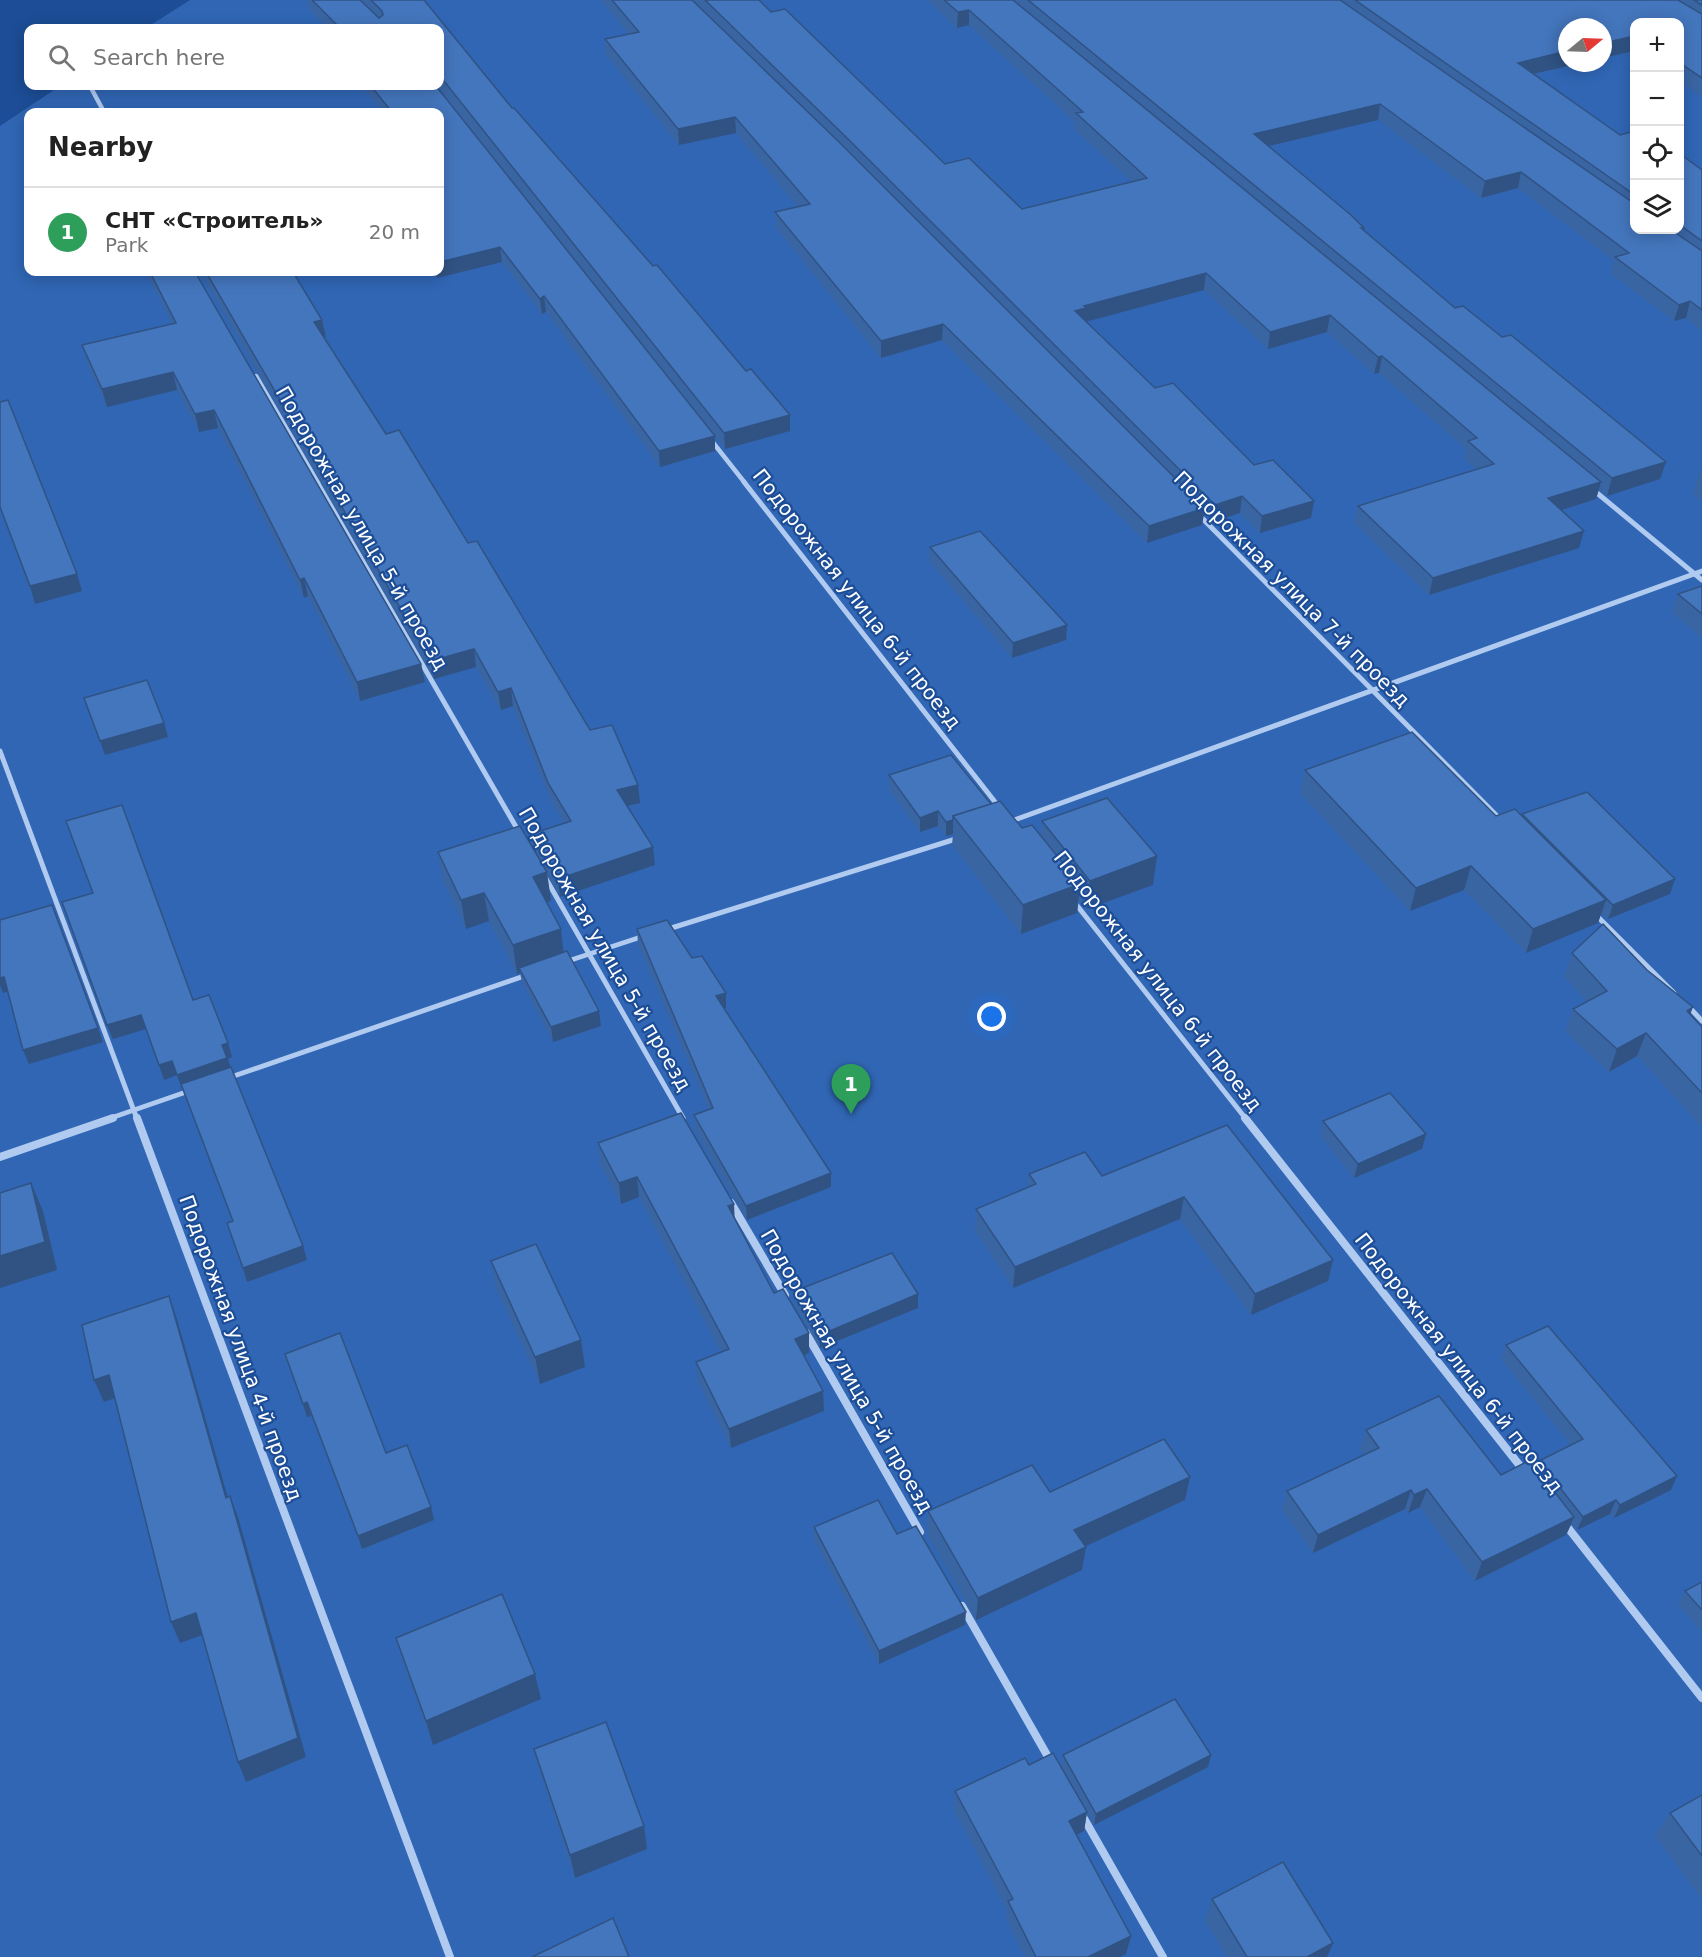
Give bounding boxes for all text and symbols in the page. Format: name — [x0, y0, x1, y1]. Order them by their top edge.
north arrow — [1558, 18, 1612, 72]
map controls — [1630, 18, 1684, 234]
button: + — [1630, 18, 1684, 72]
search box — [24, 24, 444, 90]
icon: search — [45, 41, 78, 74]
text: Search here — [93, 45, 225, 70]
button: − — [1630, 72, 1684, 126]
button: locate — [1630, 126, 1684, 180]
text: Nearby — [48, 132, 153, 162]
button: layers — [1630, 180, 1684, 234]
text: СНТ «Строитель» — [105, 208, 324, 233]
text: 1 — [61, 220, 74, 244]
text: 20 m — [369, 220, 420, 244]
text: Park — [105, 233, 148, 257]
street label: Подорожная улица 5-й проезд — [271, 382, 453, 674]
street label: Подорожная улица 6-й проезд — [748, 464, 966, 734]
street label: Подорожная улица 7-й проезд — [1169, 466, 1415, 712]
street label: Подорожная улица 5-й проезд — [514, 803, 696, 1095]
street label: Подорожная улица 6-й проезд — [1049, 846, 1267, 1116]
your location — [977, 1002, 1006, 1031]
pin: 1 — [832, 1064, 870, 1114]
street label: Подорожная улица 4-й проезд — [174, 1192, 308, 1504]
street label: Подорожная улица 5-й проезд — [756, 1225, 938, 1517]
street label: Подорожная улица 6-й проезд — [1350, 1228, 1568, 1498]

